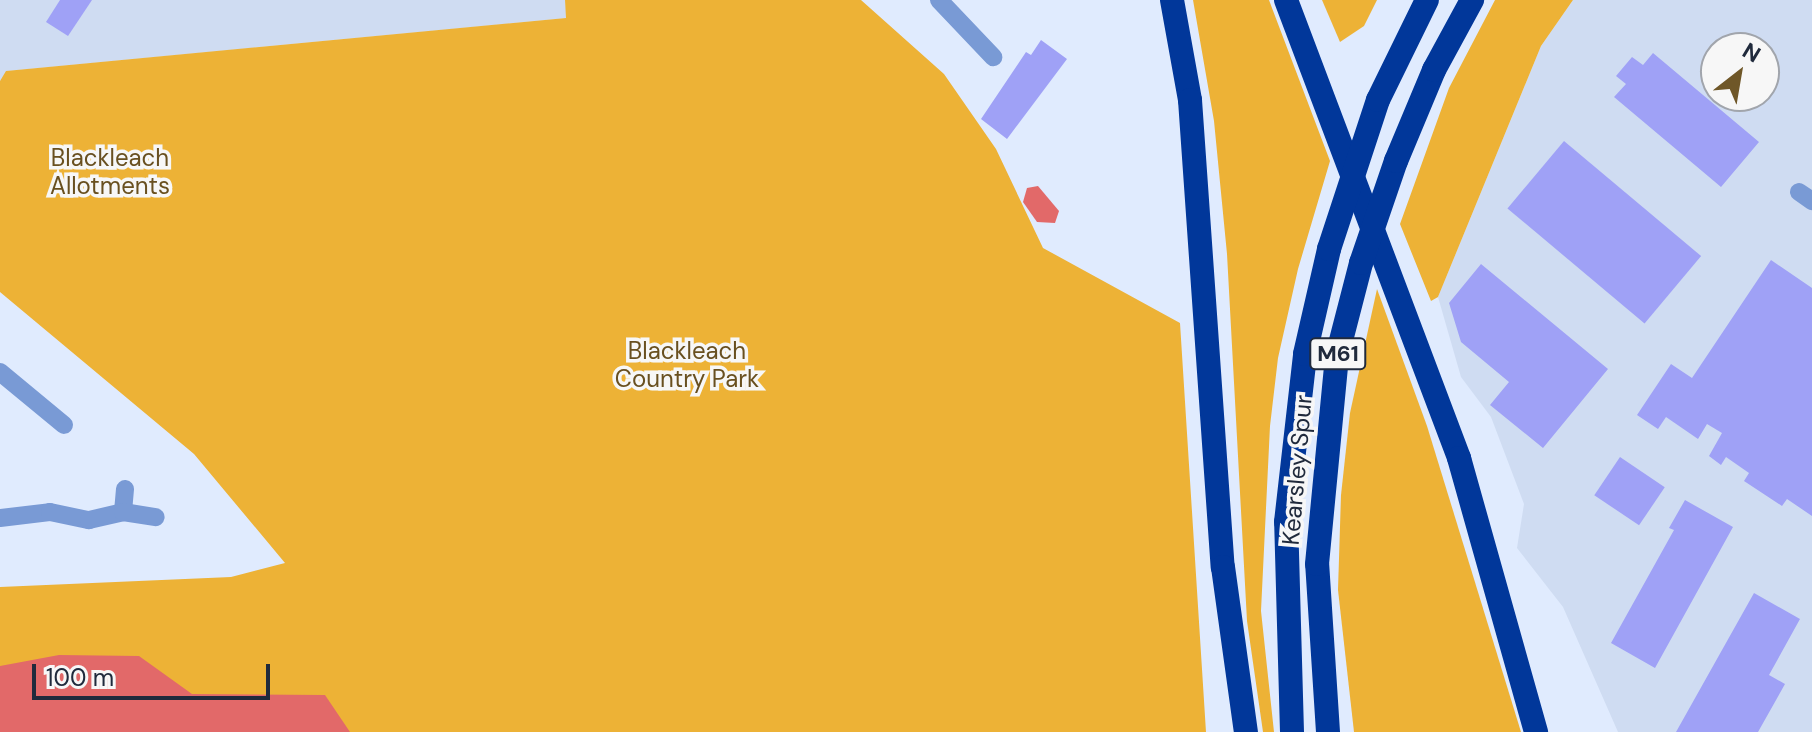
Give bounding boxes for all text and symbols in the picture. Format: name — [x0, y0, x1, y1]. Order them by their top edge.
north arrow — [1700, 32, 1780, 112]
text: N — [1737, 36, 1766, 69]
park label: Blackleach Allotments — [50, 144, 170, 200]
road number: M61 — [1308, 336, 1368, 372]
park label: Blackleach Country Park — [615, 337, 759, 393]
street label: Kearsley Spur — [1276, 394, 1318, 546]
scale bar — [36, 648, 274, 698]
text: 100 m — [46, 662, 114, 693]

